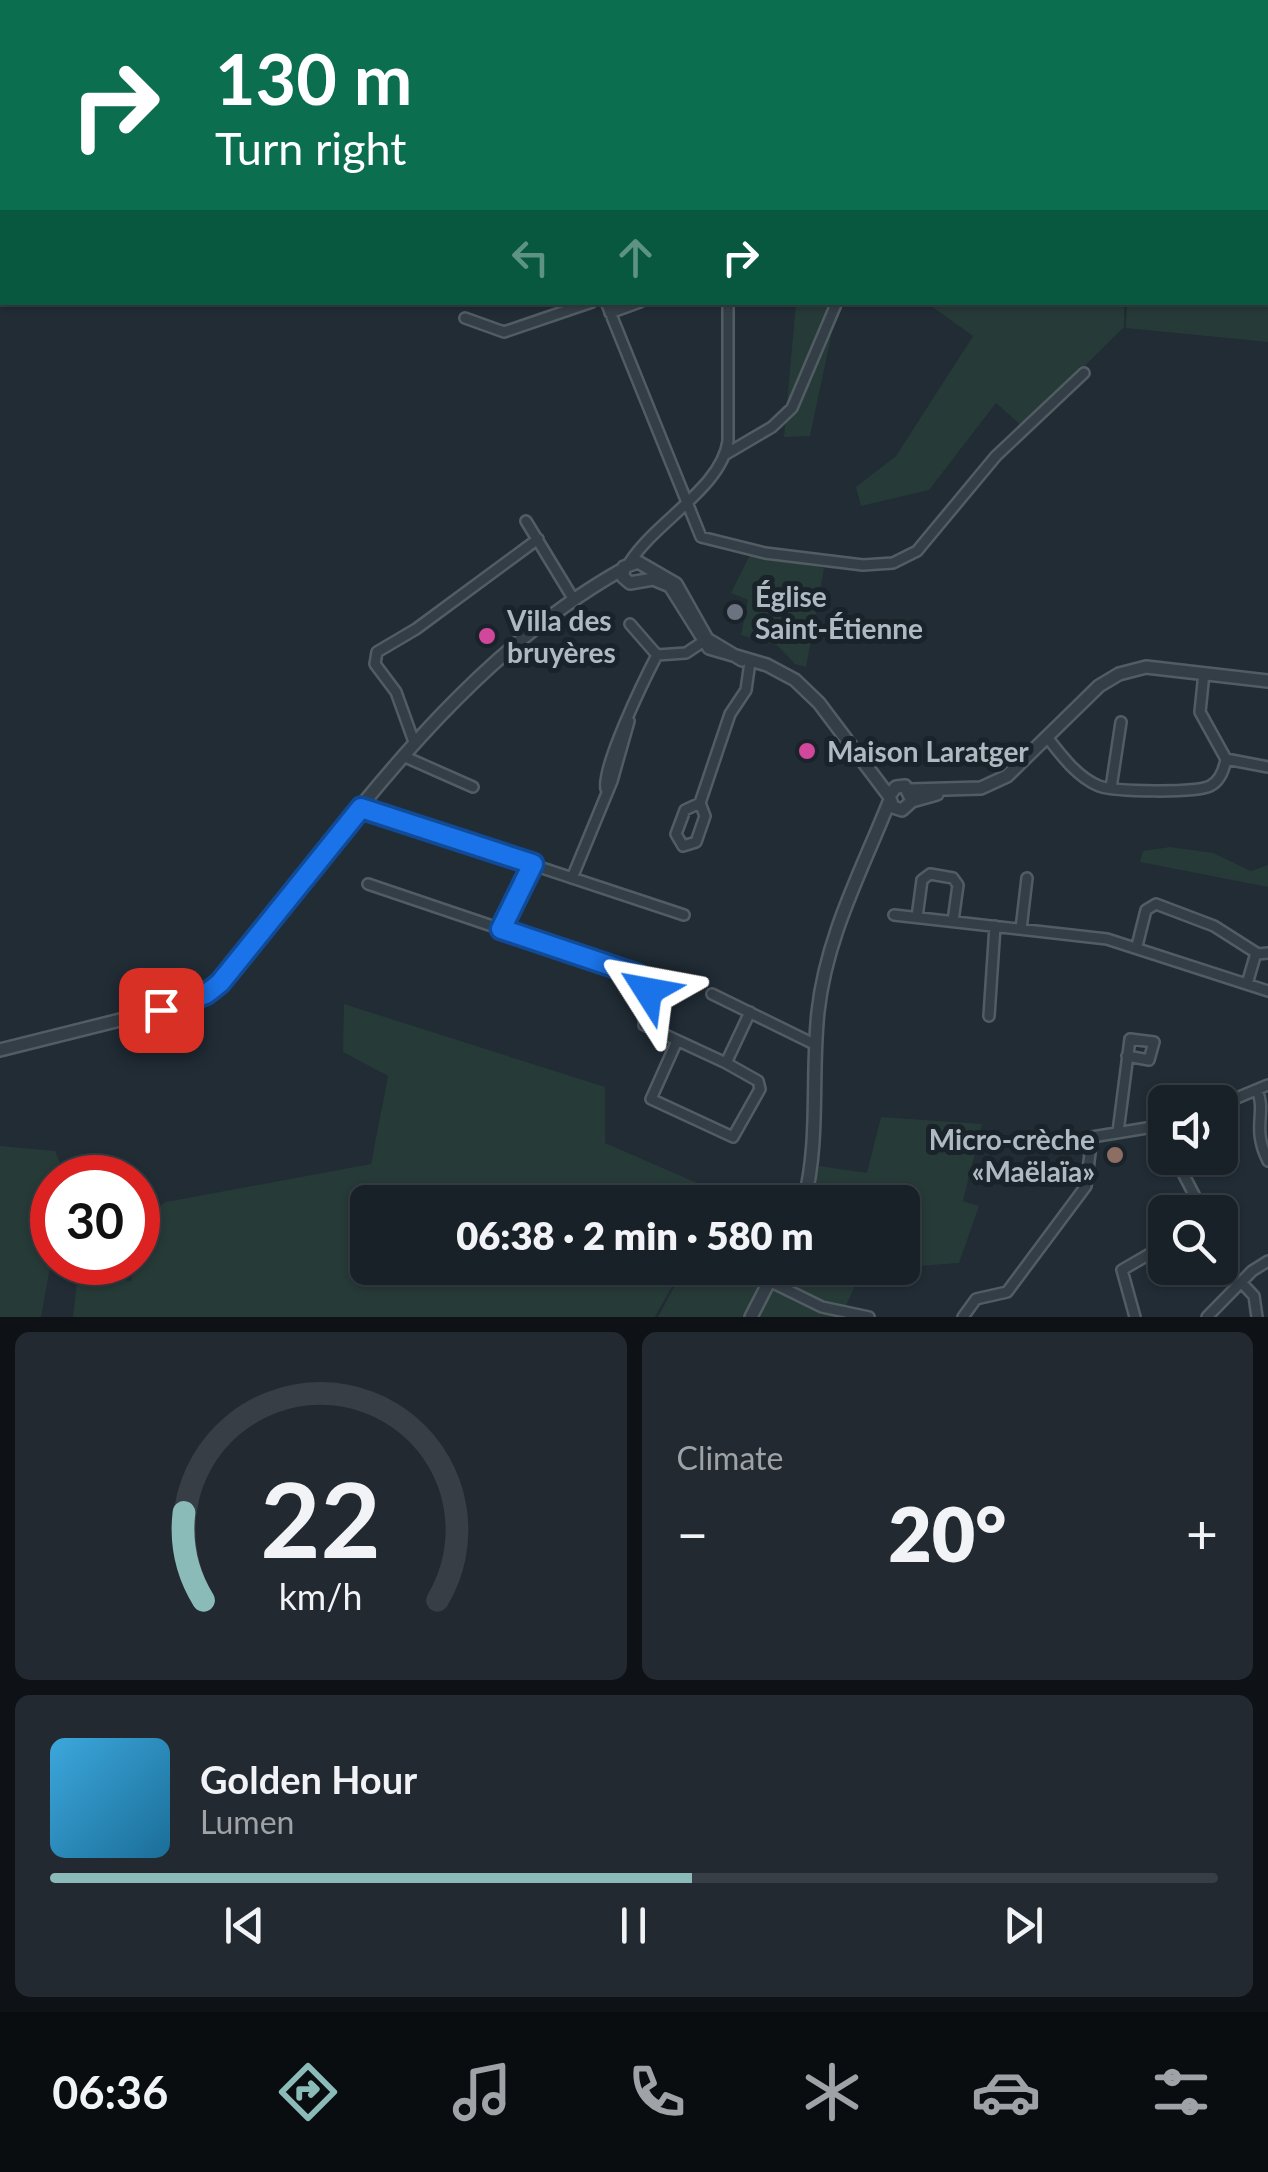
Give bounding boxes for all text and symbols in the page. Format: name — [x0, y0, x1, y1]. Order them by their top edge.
text: 130 m — [215, 36, 412, 120]
icon: right — [50, 40, 180, 170]
text: Turn right — [215, 121, 406, 175]
icon: left — [503, 230, 558, 285]
icon: ahead — [608, 230, 663, 285]
icon: right — [713, 230, 768, 285]
place label: Église Saint-Étienne — [755, 579, 923, 645]
marker: Église Saint-Étienne — [724, 601, 746, 623]
place label: Villa des bruyères — [506, 603, 616, 669]
marker: Villa des bruyères — [476, 625, 498, 647]
place label: Maison Laratger — [827, 734, 1029, 768]
marker: Maison Laratger — [796, 740, 818, 762]
position arrow — [596, 939, 700, 1043]
pin — [119, 968, 204, 1053]
icon: arrive — [134, 983, 189, 1038]
map controls — [1148, 1085, 1238, 1285]
button: sound — [1148, 1085, 1238, 1175]
place label: Micro-crèche «Maëlaïa» — [929, 1122, 1095, 1188]
marker: Micro-crèche «Maëlaïa» — [1104, 1144, 1126, 1166]
speed limit sign: 30 — [30, 1155, 160, 1285]
button: search — [1148, 1195, 1238, 1285]
text: 06:38 · 2 min · 580 m — [456, 1212, 814, 1258]
text: Climate — [677, 1438, 783, 1477]
text: 22 — [260, 1455, 381, 1580]
text: 20° — [888, 1488, 1006, 1578]
text: − — [677, 1500, 708, 1566]
text: + — [1186, 1500, 1218, 1566]
text: km/h — [279, 1575, 363, 1618]
text: Golden Hour — [200, 1756, 417, 1802]
text: Lumen — [200, 1802, 294, 1841]
icon: previous — [217, 1898, 272, 1953]
icon: pause — [606, 1898, 661, 1953]
icon: next — [996, 1898, 1051, 1953]
icon: directions — [273, 2057, 343, 2127]
icon: music — [447, 2057, 517, 2127]
icon: phone — [622, 2057, 692, 2127]
icon: climate — [797, 2057, 867, 2127]
icon: car — [971, 2057, 1041, 2127]
icon: filters — [1146, 2057, 1216, 2127]
text: 06:36 — [52, 2065, 168, 2119]

